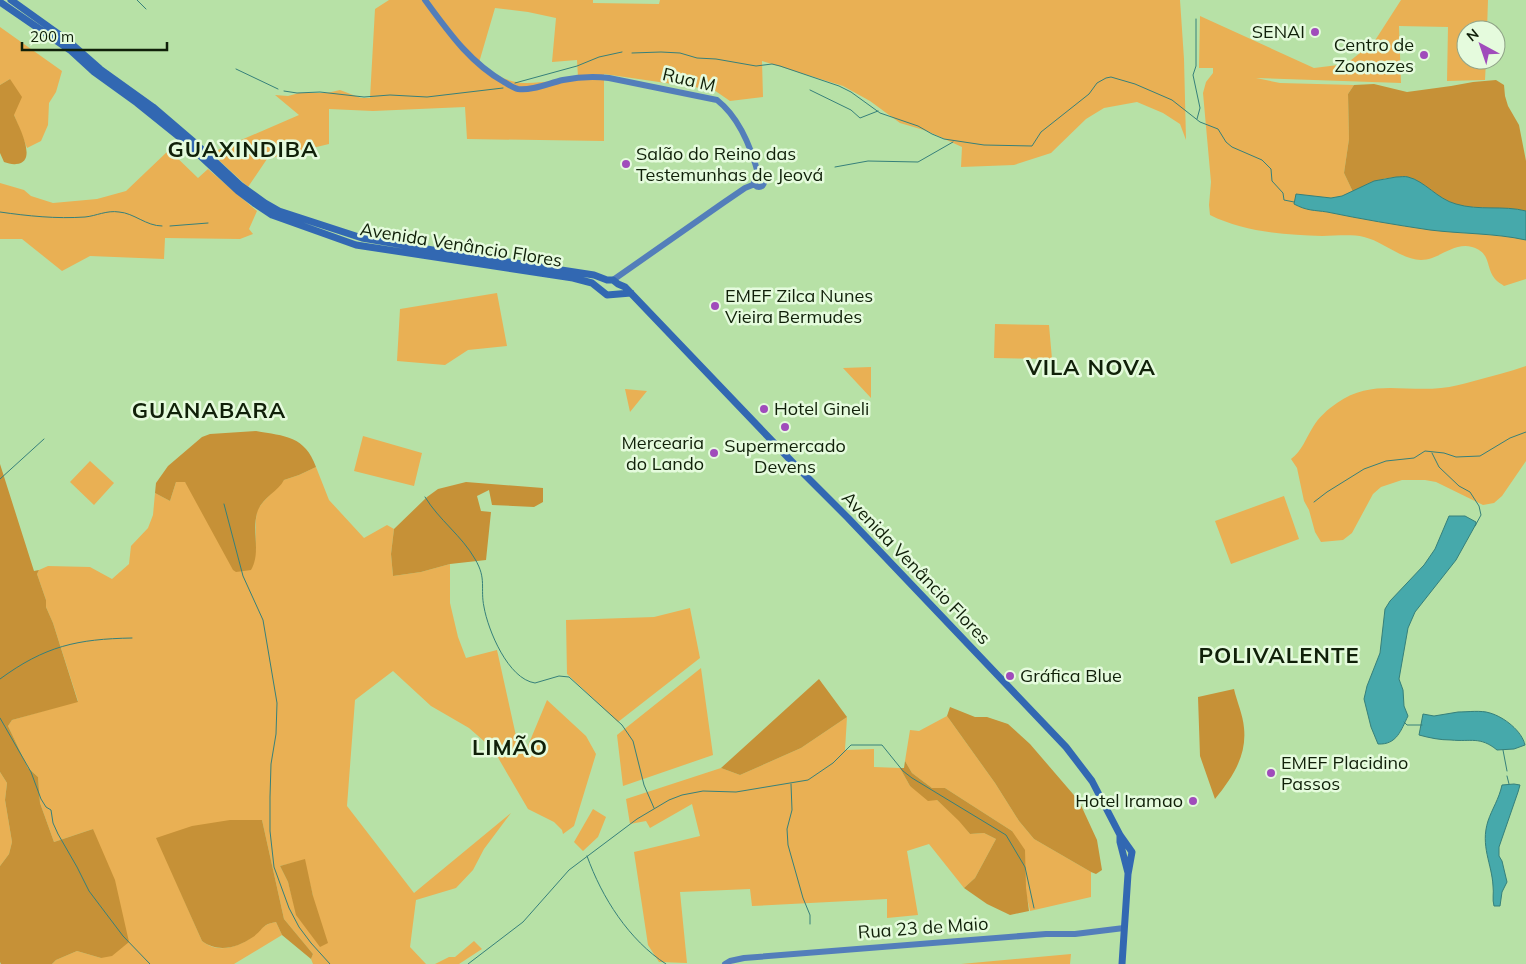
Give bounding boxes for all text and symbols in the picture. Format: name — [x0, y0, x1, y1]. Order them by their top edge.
scale bar — [22, 20, 168, 52]
place label: SENAI — [1252, 20, 1305, 43]
north arrow — [1456, 20, 1506, 70]
text: N — [1463, 25, 1482, 45]
marker: SENAI — [1309, 26, 1321, 38]
text: 200 m — [30, 27, 74, 46]
place label: Centro de Zoonozes — [1334, 33, 1414, 77]
marker: Centro de Zoonozes — [1418, 49, 1430, 61]
street label: Rua M — [660, 62, 718, 97]
district label: GUAXINDIBA — [168, 135, 318, 163]
place label: Salão do Reino das Testemunhas de Jeová — [636, 142, 823, 186]
marker: Salão do Reino das Testemunhas de Jeová — [620, 158, 632, 170]
street label: Avenida Venâncio Flores — [358, 217, 564, 272]
place label: EMEF Zilca Nunes Vieira Bermudes — [725, 284, 873, 328]
marker: EMEF Zilca Nunes Vieira Bermudes — [709, 300, 721, 312]
district label: VILA NOVA — [1025, 353, 1156, 381]
district label: GUANABARA — [132, 396, 286, 424]
place label: Hotel Gineli — [774, 397, 869, 420]
marker: Hotel Gineli — [758, 403, 770, 415]
marker: Supermercado Devens — [779, 421, 791, 433]
place label: Mercearia do Lando — [621, 431, 704, 475]
place label: Supermercado Devens — [724, 434, 846, 478]
marker: Mercearia do Lando — [708, 447, 720, 459]
street label: Avenida Venâncio Flores — [837, 486, 996, 649]
district label: POLIVALENTE — [1198, 641, 1360, 669]
place label: Gráfica Blue — [1020, 664, 1122, 687]
marker: Gráfica Blue — [1004, 670, 1016, 682]
district label: LIMÃO — [472, 733, 548, 761]
place label: EMEF Placidino Passos — [1281, 751, 1408, 795]
marker: EMEF Placidino Passos — [1265, 767, 1277, 779]
place label: Hotel Iramao — [1075, 789, 1183, 812]
marker: Hotel Iramao — [1187, 795, 1199, 807]
street label: Rua 23 de Maio — [857, 911, 989, 944]

